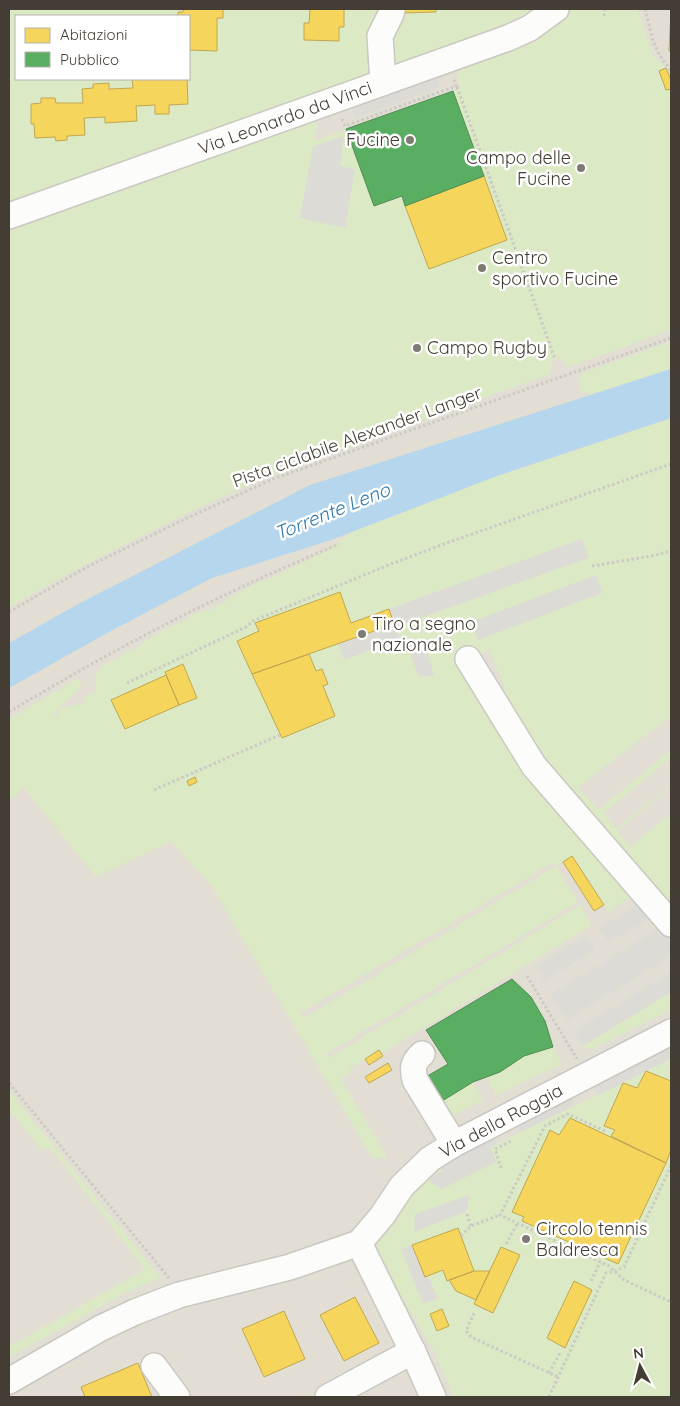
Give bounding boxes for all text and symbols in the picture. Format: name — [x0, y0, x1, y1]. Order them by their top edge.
legend — [15, 15, 190, 80]
text: Abitazioni — [60, 25, 128, 44]
text: Pubblico — [60, 50, 119, 69]
street label: Via Leonardo da Vinci — [195, 75, 375, 160]
place label: Fucine — [346, 128, 400, 151]
marker: Fucine — [404, 134, 416, 146]
place label: Campo delle Fucine — [466, 146, 571, 190]
marker: Campo delle Fucine — [575, 162, 587, 174]
place label: Centro sportivo Fucine — [492, 246, 618, 290]
marker: Centro sportivo Fucine — [476, 262, 488, 274]
place label: Campo Rugby — [427, 336, 547, 359]
marker: Campo Rugby — [411, 342, 423, 354]
street label: Pista ciclabile Alexander Langer — [229, 381, 485, 492]
water label: Torrente Leno — [271, 476, 395, 545]
place label: Tiro a segno nazionale — [372, 612, 476, 656]
marker: Tiro a segno nazionale — [356, 628, 368, 640]
street label: Via della Roggia — [435, 1078, 567, 1163]
place label: Circolo tennis Baldresca — [536, 1217, 647, 1261]
marker: Circolo tennis Baldresca — [520, 1233, 532, 1245]
north arrow — [615, 1341, 665, 1391]
text: N — [632, 1344, 645, 1363]

